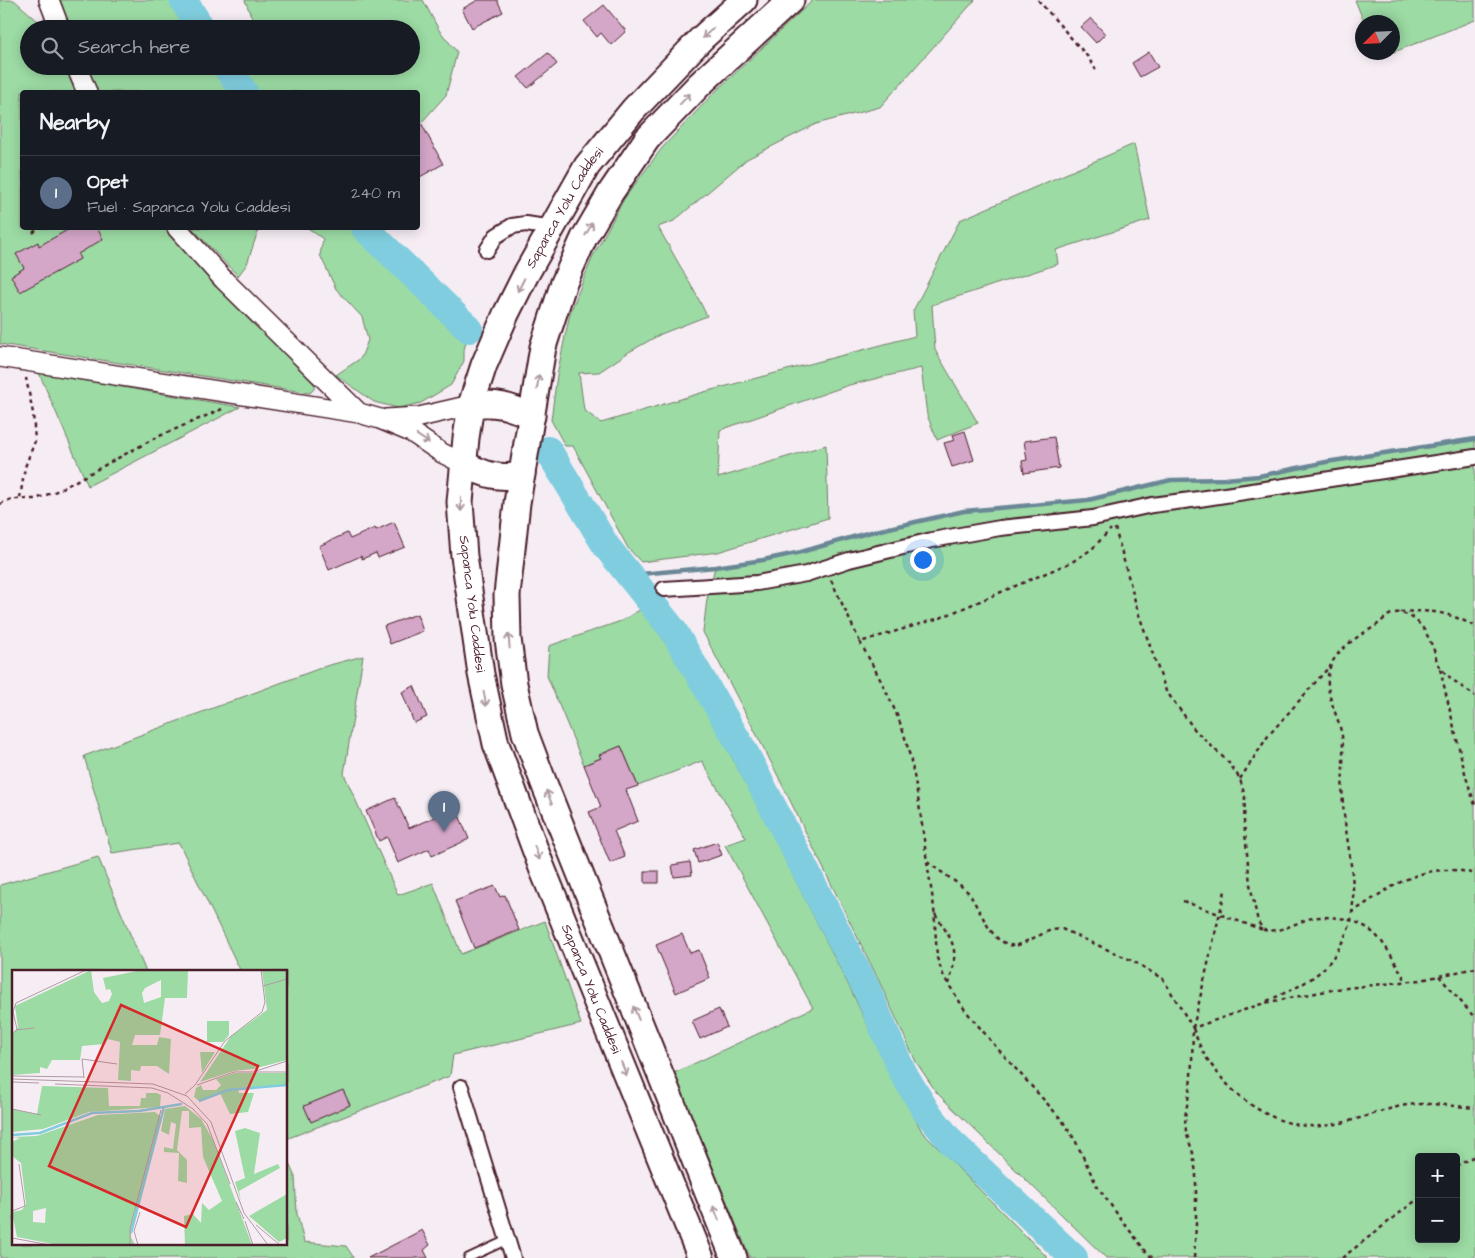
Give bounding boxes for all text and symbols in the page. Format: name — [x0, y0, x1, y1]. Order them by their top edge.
north arrow — [1355, 15, 1400, 60]
search box — [20, 20, 420, 75]
one-way arrow — [701, 27, 714, 39]
icon: search — [38, 34, 66, 62]
text: Search here — [78, 34, 190, 61]
one-way arrow — [679, 93, 691, 105]
text: Nearby — [40, 108, 110, 137]
street label: Sapanca Yolu Caddesi — [521, 143, 608, 272]
text: Opet — [87, 169, 128, 196]
text: 1 — [55, 182, 57, 204]
text: 240 m — [351, 182, 400, 204]
text: Fuel · Sapanca Yolu Caddesi — [87, 196, 290, 218]
one-way arrow — [585, 222, 595, 236]
one-way arrow — [516, 277, 526, 292]
one-way arrow — [533, 374, 543, 390]
one-way arrow — [416, 434, 430, 445]
one-way arrow — [456, 495, 466, 511]
street label: Sapanca Yolu Caddesi — [454, 534, 490, 674]
your location — [910, 547, 936, 573]
one-way arrow — [504, 633, 514, 649]
one-way arrow — [481, 691, 491, 707]
one-way arrow — [544, 790, 554, 805]
pin: 1 — [428, 791, 460, 832]
one-way arrow — [533, 845, 542, 861]
street label: Sapanca Yolu Caddesi — [556, 921, 626, 1057]
inset map — [12, 970, 288, 1246]
one-way arrow — [631, 1006, 640, 1021]
one-way arrow — [620, 1061, 629, 1076]
map controls — [1415, 1153, 1460, 1243]
button: + — [1415, 1153, 1460, 1198]
button: − — [1415, 1198, 1460, 1243]
one-way arrow — [711, 1206, 720, 1221]

